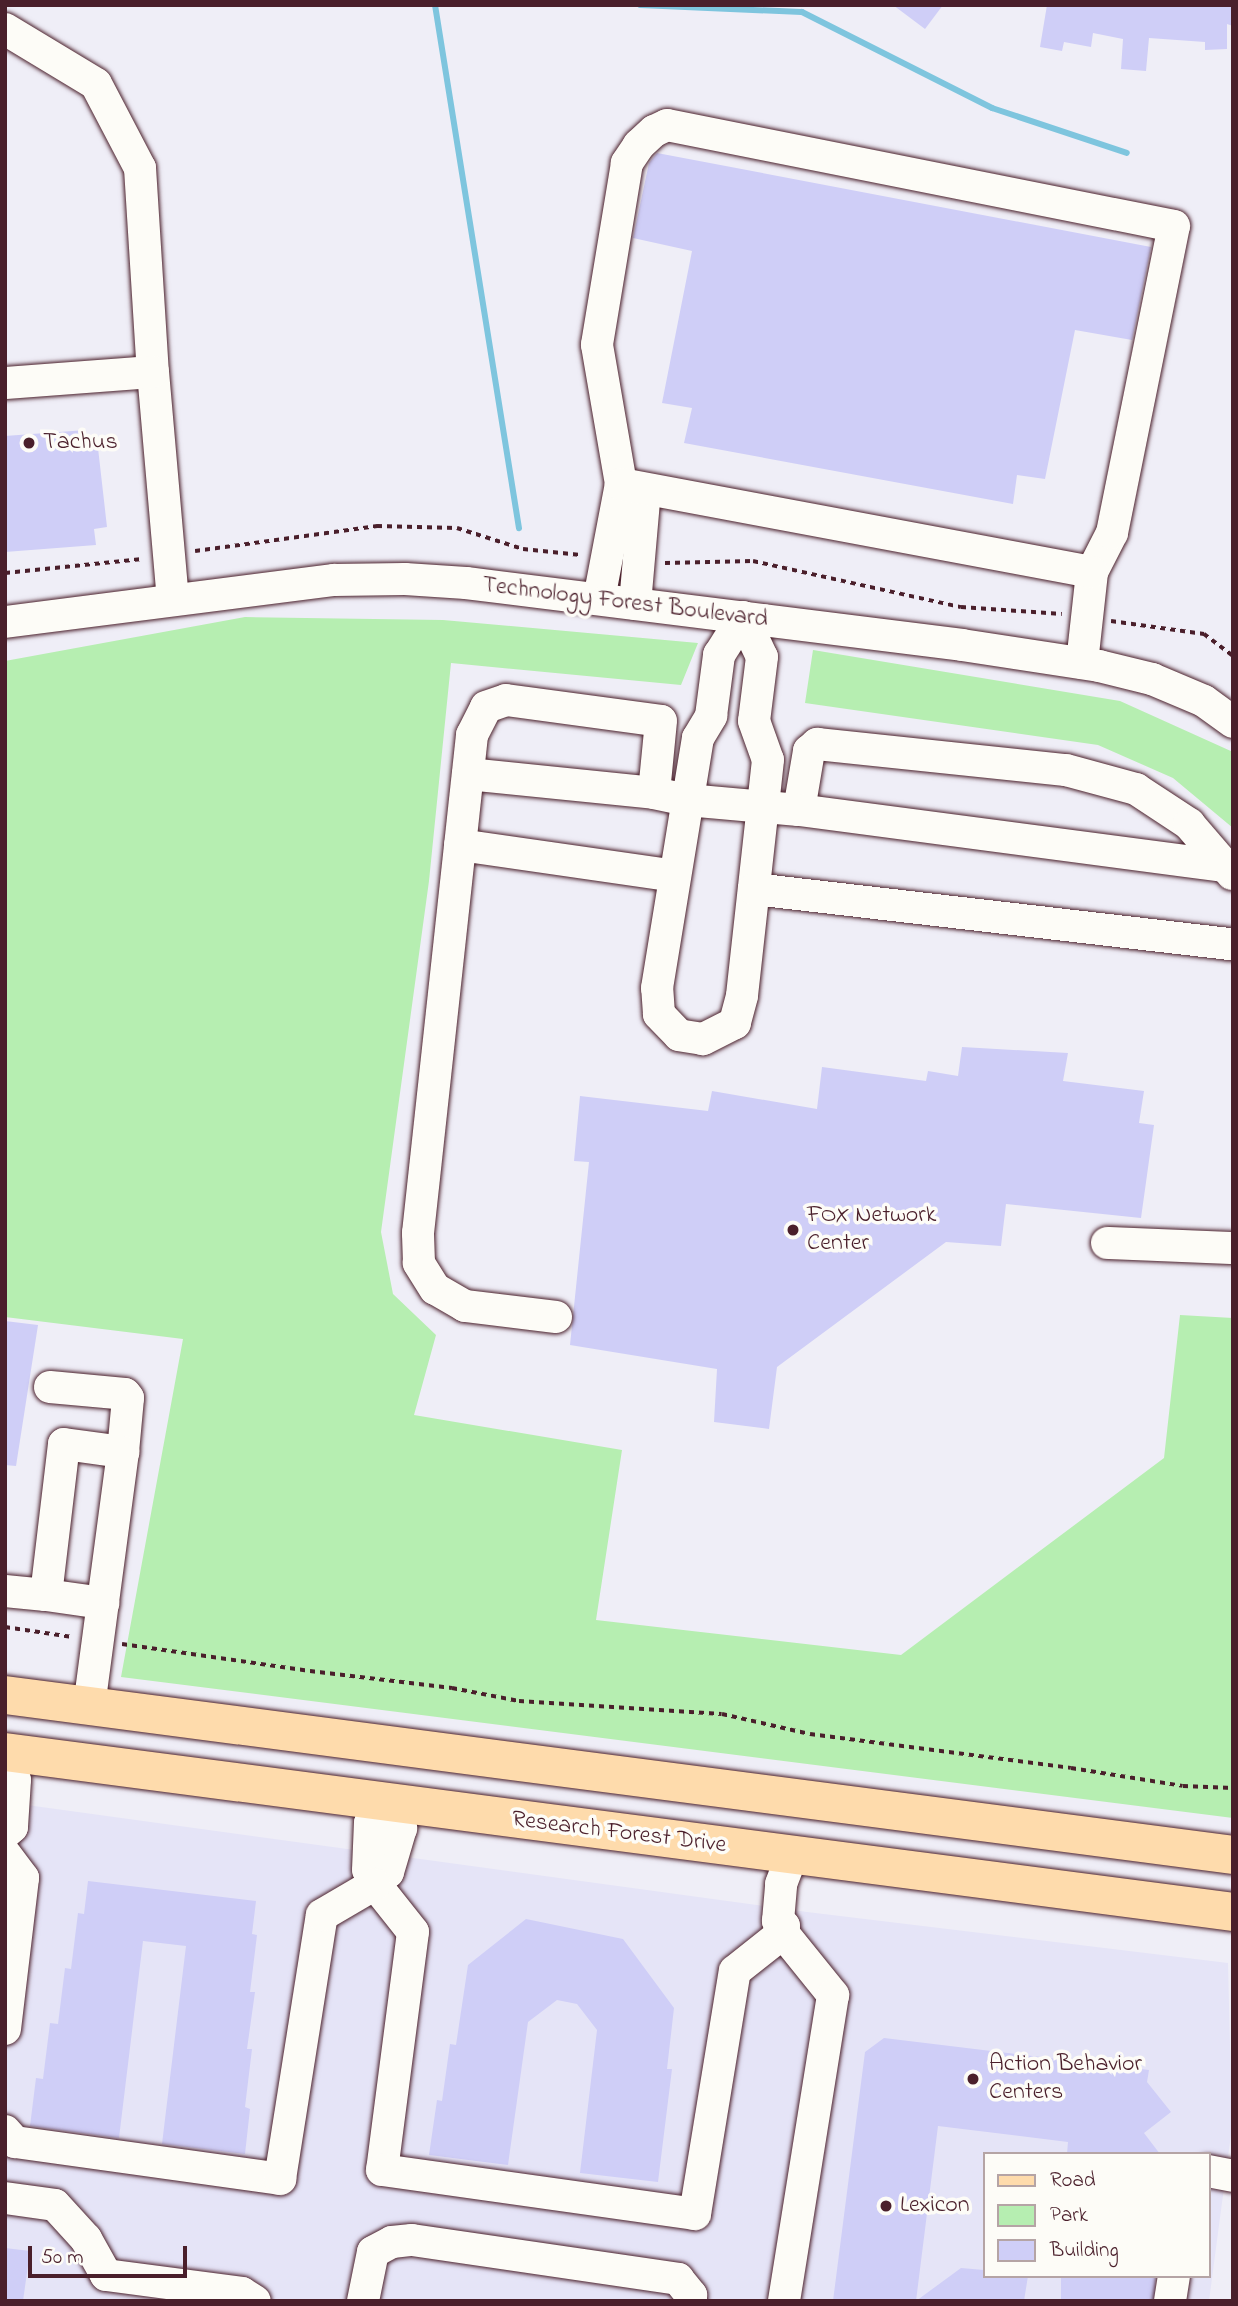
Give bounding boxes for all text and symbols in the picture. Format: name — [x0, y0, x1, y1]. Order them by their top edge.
place label: Tachus — [43, 429, 118, 457]
marker: Tachus — [21, 435, 37, 451]
street label: Technology Forest Boulevard — [481, 571, 769, 635]
place label: FOX Network Center — [807, 1202, 936, 1258]
marker: FOX Network Center — [785, 1222, 801, 1238]
street label: Research Forest Drive — [510, 1806, 728, 1860]
place label: Action Behavior Centers — [989, 2051, 1142, 2107]
marker: Action Behavior Centers — [963, 2069, 983, 2089]
legend — [982, 2152, 1210, 2278]
text: Road — [1050, 2166, 1096, 2196]
place label: Lexicon — [900, 2192, 970, 2220]
marker: Lexicon — [878, 2198, 894, 2214]
text: Park — [1050, 2201, 1088, 2231]
scale bar — [32, 2232, 191, 2276]
text: Building — [1050, 2236, 1119, 2266]
text: 50 m — [41, 2243, 84, 2273]

